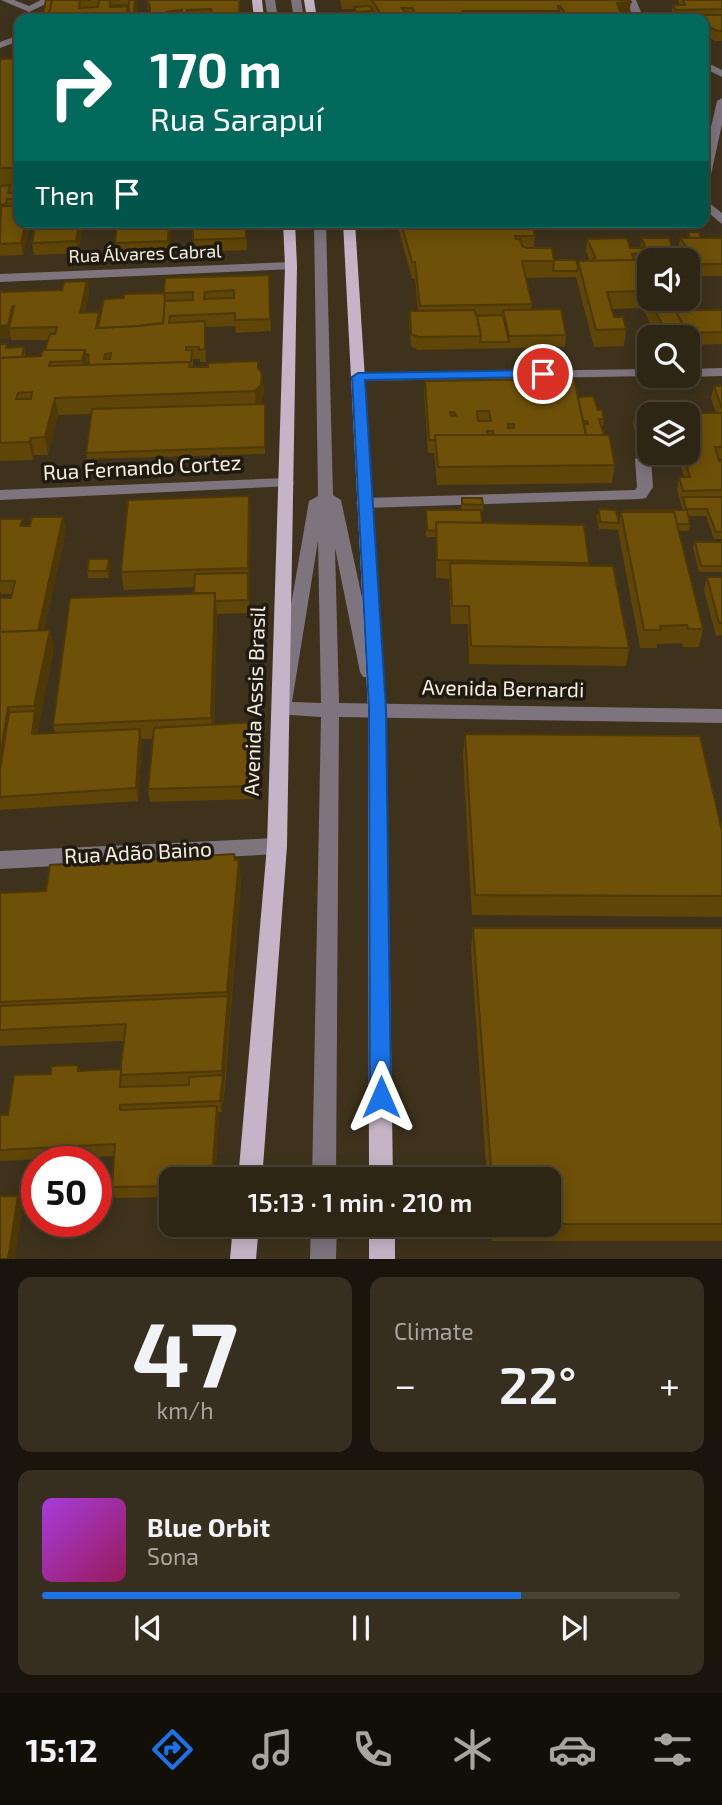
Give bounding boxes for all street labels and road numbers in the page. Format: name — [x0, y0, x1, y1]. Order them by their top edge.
street label: Rua Álvares Cabral — [68, 239, 222, 267]
street label: Rua Fernando Cortez — [42, 449, 242, 484]
street label: Avenida Assis Brasil — [238, 605, 269, 796]
street label: Avenida Bernardi — [422, 674, 584, 701]
street label: Rua Adão Baino — [63, 835, 212, 868]

